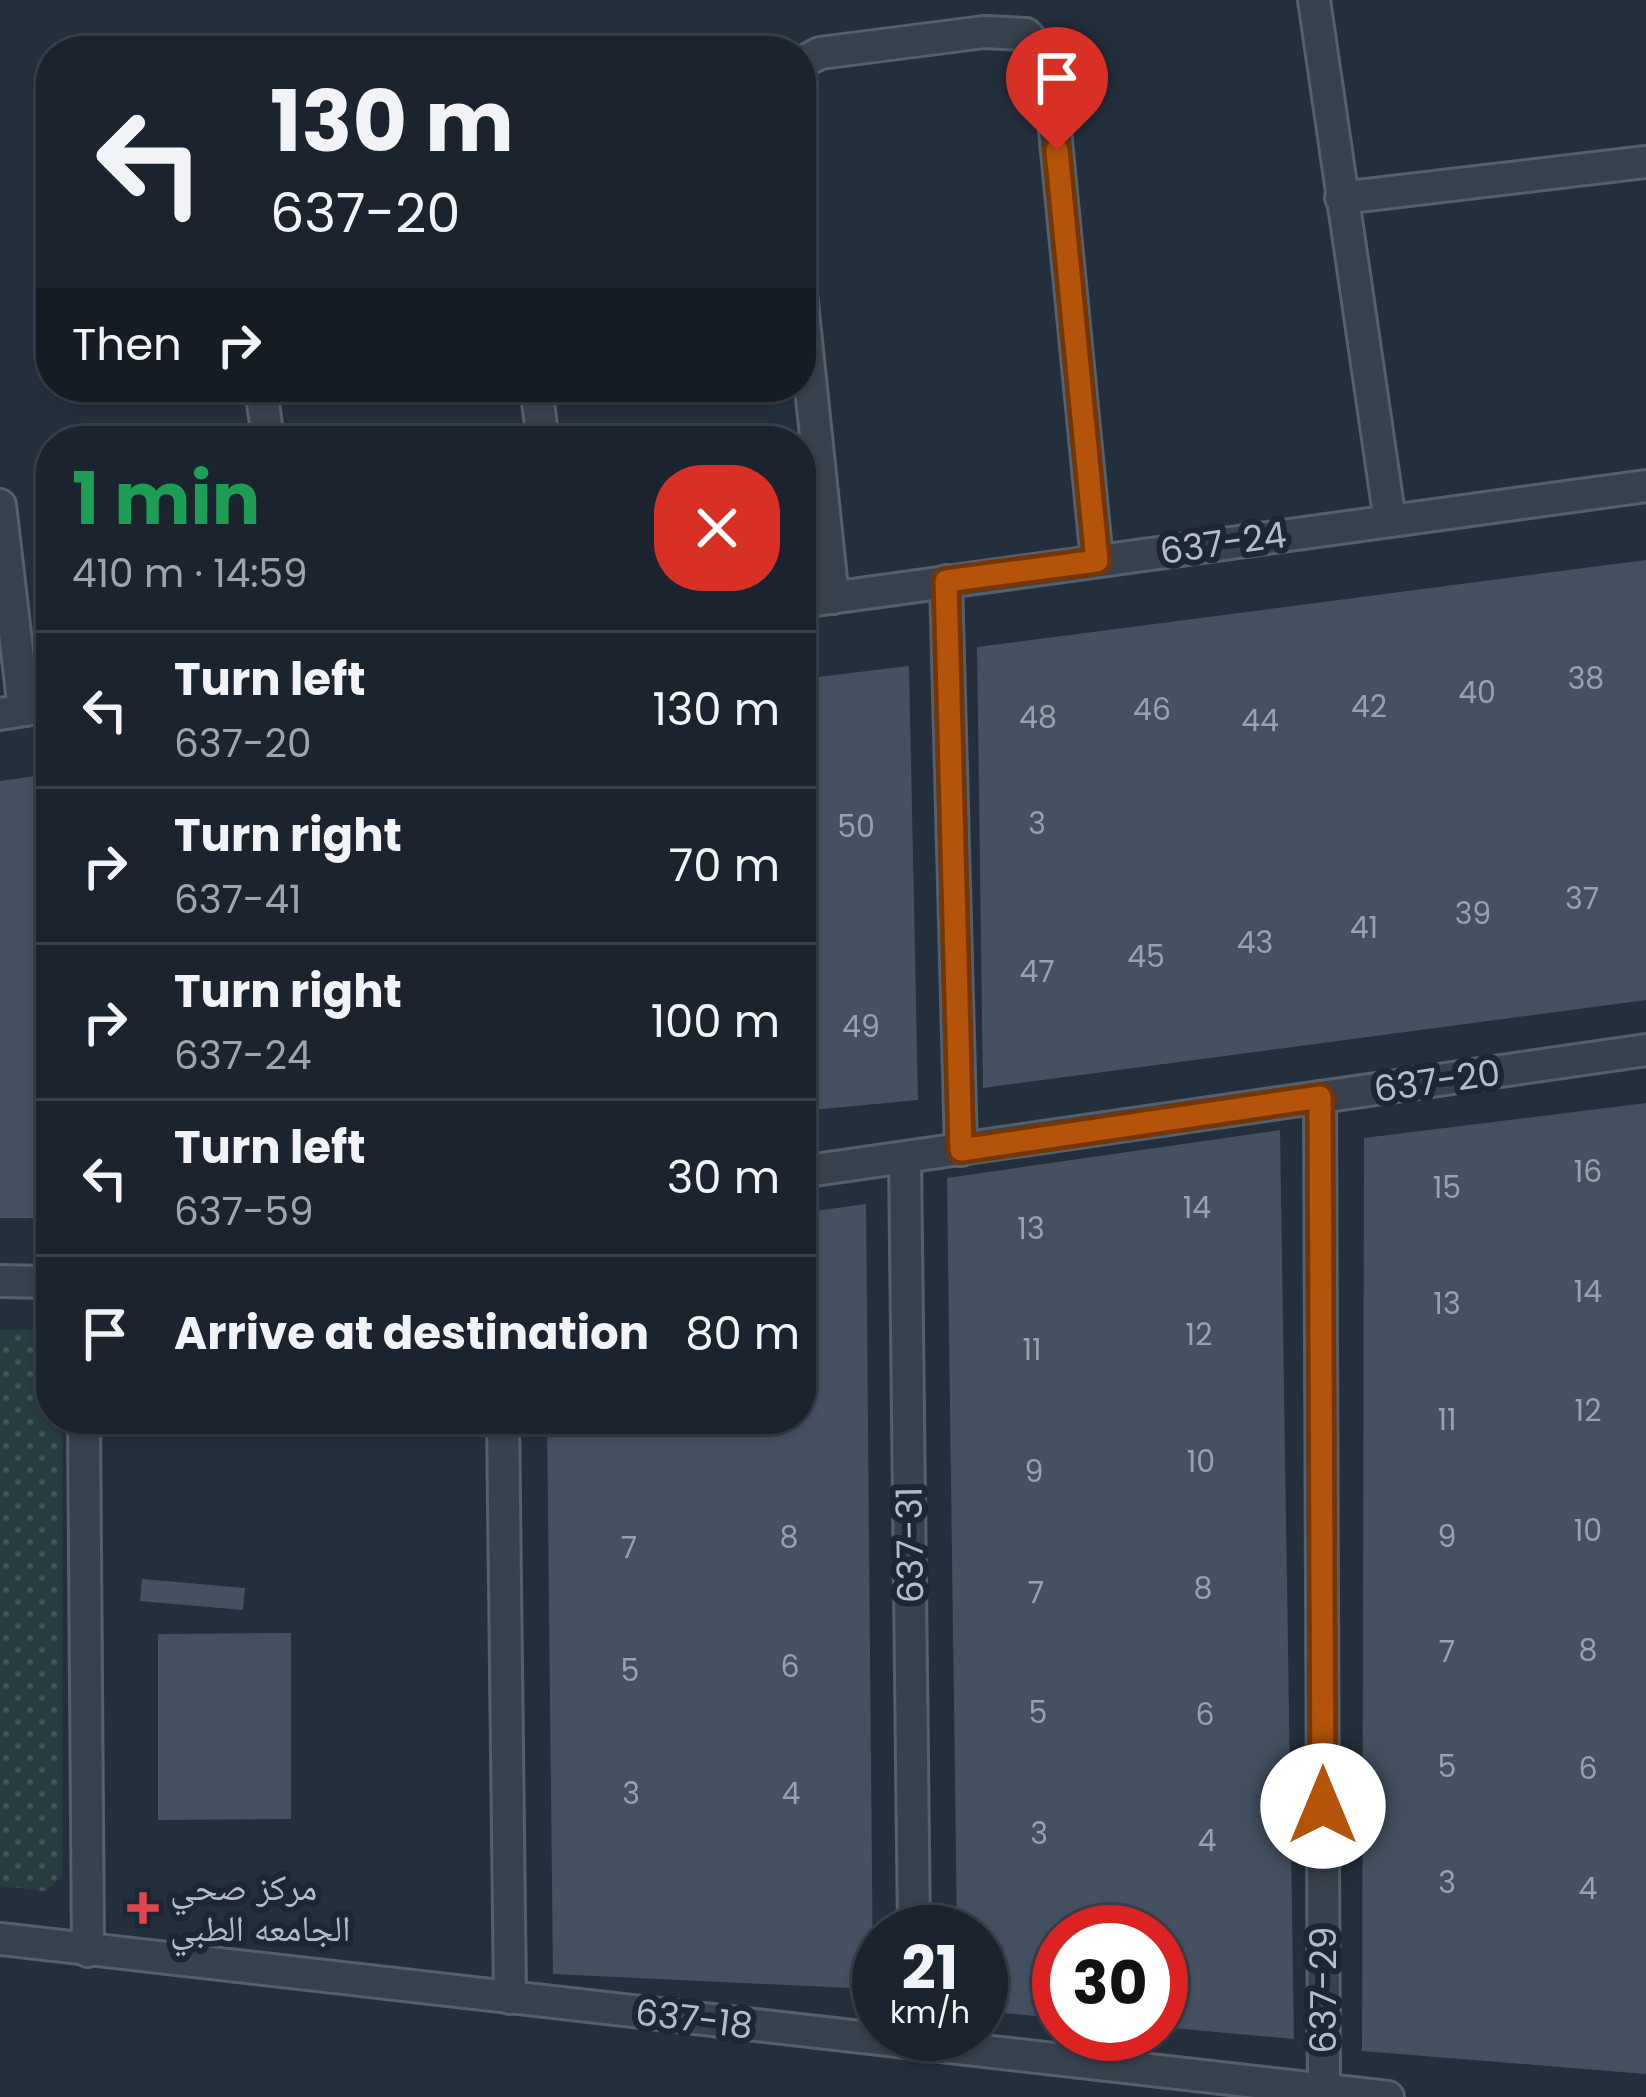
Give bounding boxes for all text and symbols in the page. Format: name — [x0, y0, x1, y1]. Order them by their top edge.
pin — [1006, 27, 1108, 150]
icon: arrive — [1024, 45, 1090, 111]
text: 130 m — [270, 63, 514, 180]
icon: left — [72, 84, 228, 240]
text: 637-20 — [270, 175, 460, 251]
icon: right — [206, 312, 272, 378]
text: Then — [72, 313, 182, 376]
text: 1 min — [72, 448, 260, 549]
button: close — [654, 465, 780, 591]
street label: 637-24 — [1157, 509, 1289, 577]
text: 410 m · 14:59 — [72, 546, 308, 601]
text: Turn left — [174, 648, 366, 711]
house number: 38 — [1568, 657, 1604, 700]
house number: 40 — [1458, 671, 1496, 714]
icon: left — [72, 677, 138, 743]
text: 130 m — [652, 678, 780, 741]
house number: 42 — [1351, 685, 1387, 728]
house number: 46 — [1133, 688, 1171, 731]
house number: 48 — [1019, 696, 1057, 739]
house number: 44 — [1241, 699, 1279, 742]
text: 637-20 — [174, 716, 311, 771]
house number: 3 — [1028, 802, 1046, 845]
text: Turn right — [174, 804, 402, 867]
house number: 50 — [837, 805, 875, 848]
icon: right — [72, 833, 138, 899]
text: 70 m — [669, 834, 780, 897]
text: 637-41 — [174, 872, 302, 927]
house number: 37 — [1565, 877, 1599, 920]
house number: 39 — [1455, 892, 1491, 935]
house number: 41 — [1350, 906, 1378, 949]
house number: 43 — [1237, 921, 1273, 964]
house number: 45 — [1127, 935, 1165, 978]
house number: 47 — [1019, 950, 1055, 993]
text: Turn right — [174, 960, 402, 1023]
icon: right — [72, 989, 138, 1055]
text: 100 m — [651, 990, 780, 1053]
house number: 49 — [842, 1005, 880, 1048]
text: 637-24 — [174, 1028, 311, 1083]
street label: 637-20 — [1371, 1047, 1503, 1115]
text: Turn left — [174, 1116, 366, 1179]
icon: left — [72, 1145, 138, 1211]
text: 30 m — [667, 1146, 780, 1209]
house number: 16 — [1574, 1150, 1602, 1193]
house number: 15 — [1433, 1166, 1461, 1209]
text: 637-59 — [174, 1184, 314, 1239]
house number: 14 — [1183, 1186, 1211, 1229]
house number: 13 — [1017, 1207, 1045, 1250]
house number: 14 — [1574, 1270, 1602, 1313]
house number: 13 — [1433, 1282, 1461, 1325]
icon: arrive — [72, 1301, 138, 1367]
text: Arrive at destination — [174, 1302, 649, 1365]
text: 80 m — [685, 1302, 800, 1365]
house number: 12 — [1186, 1313, 1212, 1356]
house number: 11 — [1022, 1328, 1042, 1371]
house number: 12 — [1575, 1389, 1601, 1432]
house number: 11 — [1437, 1398, 1457, 1441]
house number: 10 — [1187, 1440, 1215, 1483]
house number: 9 — [1025, 1450, 1043, 1493]
street label: 637-31 — [883, 1486, 937, 1604]
house number: 10 — [1574, 1509, 1602, 1552]
house number: 9 — [1438, 1515, 1456, 1558]
house number: 8 — [780, 1516, 798, 1559]
house number: 7 — [621, 1526, 637, 1569]
house number: 8 — [1194, 1567, 1212, 1610]
house number: 7 — [1028, 1571, 1044, 1614]
house number: 8 — [1579, 1629, 1597, 1672]
house number: 7 — [1439, 1630, 1455, 1673]
house number: 6 — [780, 1645, 800, 1688]
house number: 5 — [621, 1649, 639, 1692]
house number: 5 — [1029, 1691, 1047, 1734]
house number: 6 — [1195, 1693, 1215, 1736]
position arrow — [1260, 1743, 1386, 1869]
house number: 5 — [1438, 1745, 1456, 1788]
house number: 6 — [1578, 1747, 1598, 1790]
house number: 3 — [622, 1772, 640, 1815]
house number: 4 — [782, 1772, 800, 1815]
house number: 3 — [1030, 1812, 1048, 1855]
house number: 4 — [1198, 1819, 1216, 1862]
house number: 3 — [1438, 1861, 1456, 1904]
place label: مركز صحي الجامعه الطبي — [170, 1862, 351, 1957]
house number: 4 — [1579, 1867, 1597, 1910]
marker: مركز صحي الجامعه الطبي — [127, 1892, 159, 1924]
speed limit sign: 30 — [1032, 1905, 1188, 2061]
text: 21 — [902, 1926, 958, 2010]
street label: 637-29 — [1298, 1927, 1349, 2053]
street label: 637-18 — [632, 1987, 756, 2051]
text: km/h — [890, 1991, 970, 2034]

